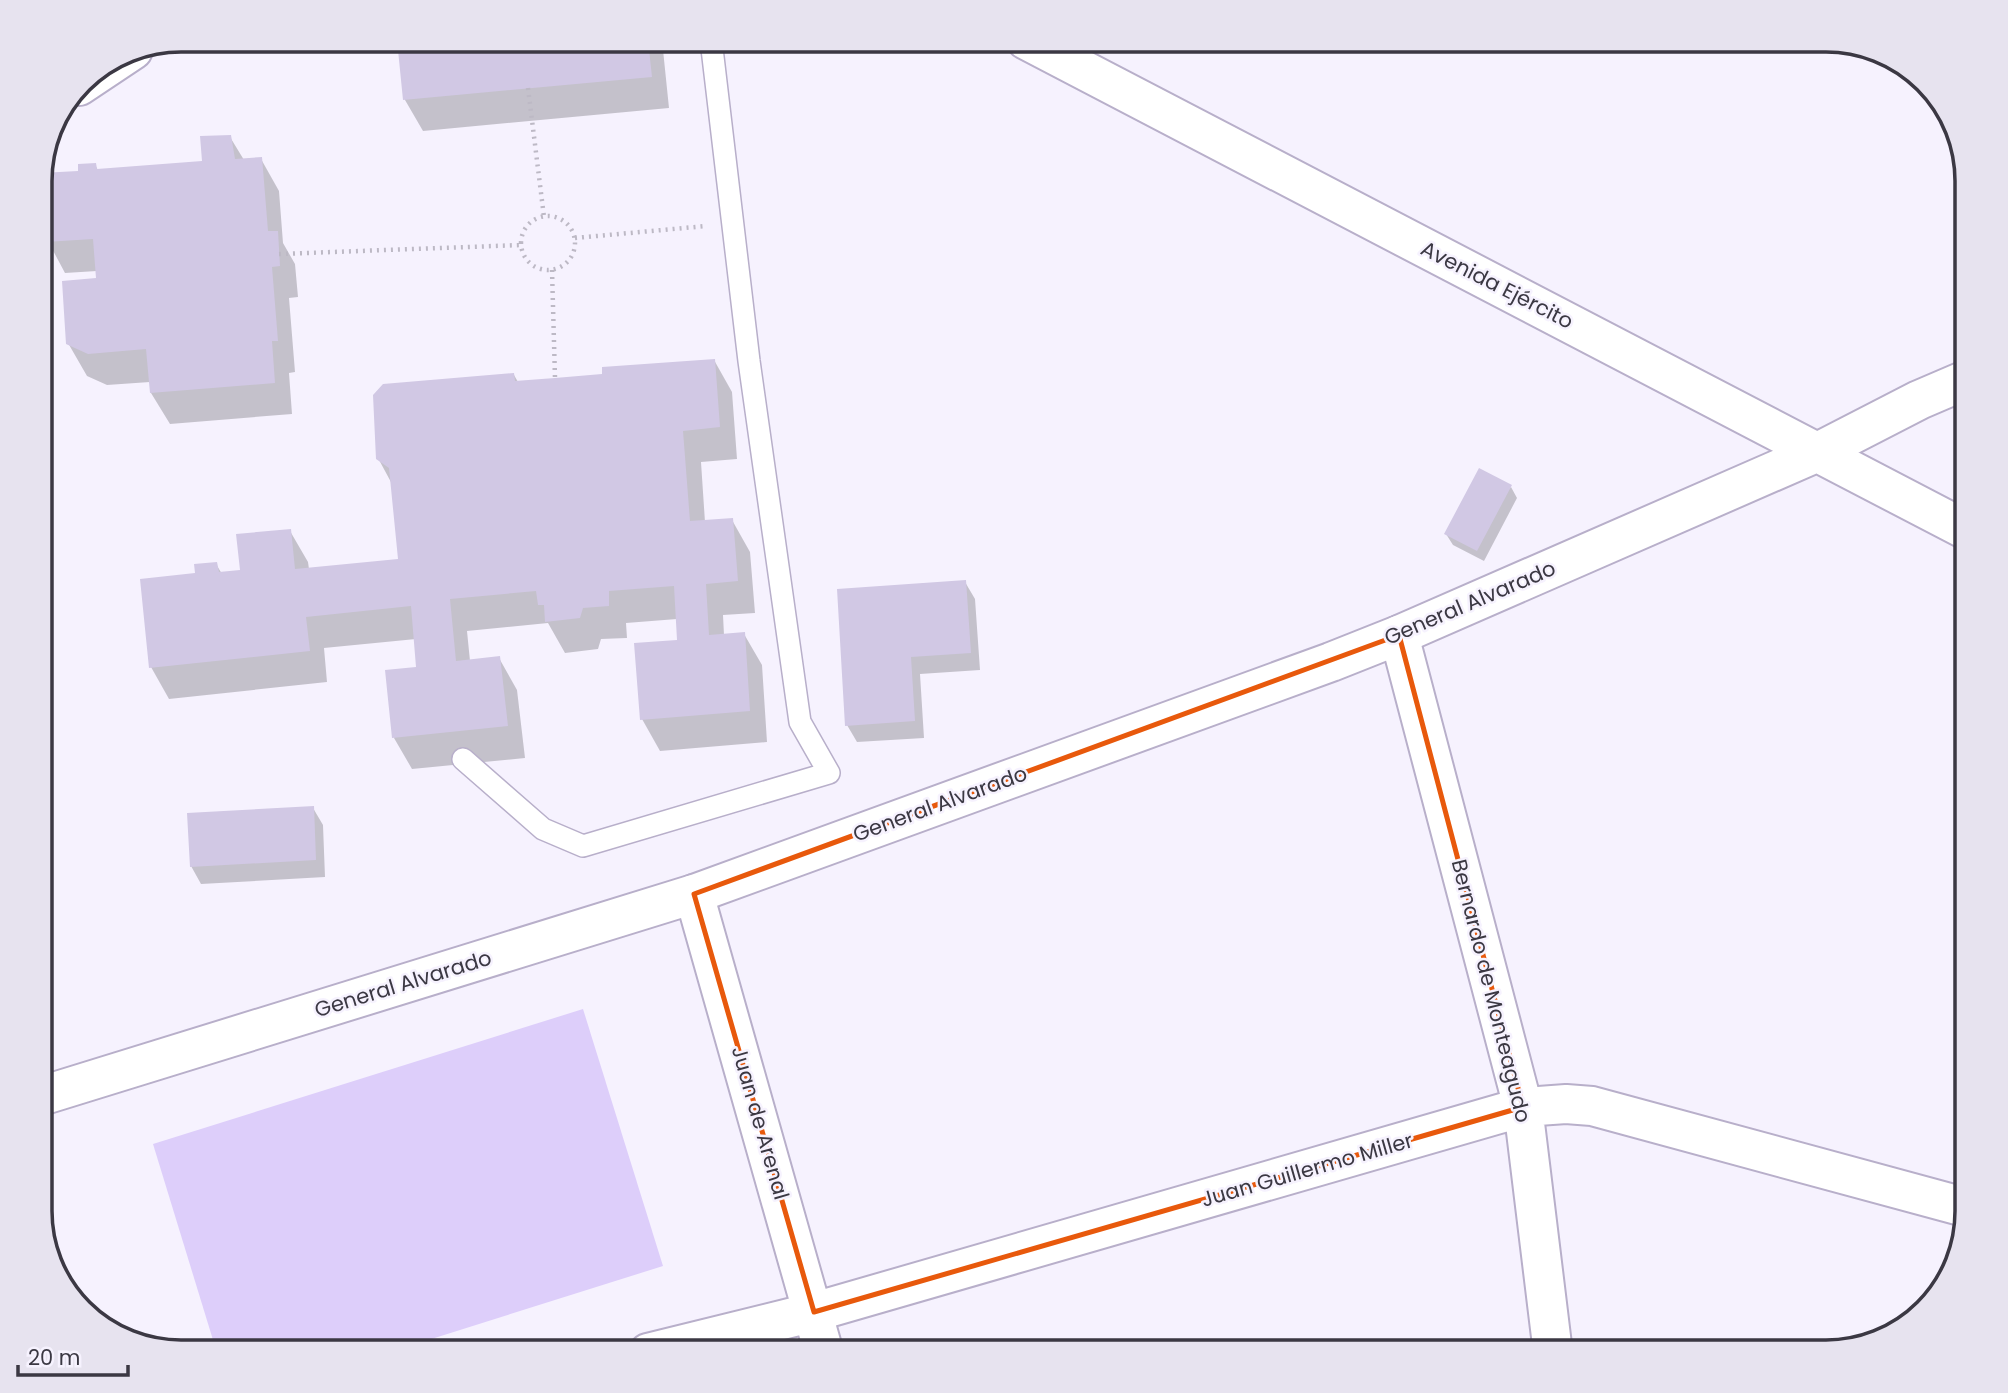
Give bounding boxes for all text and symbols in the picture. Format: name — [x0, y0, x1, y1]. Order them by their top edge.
street label: Avenida Ejército — [1416, 234, 1578, 335]
street label: General Alvarado — [1380, 553, 1560, 652]
street label: General Alvarado — [849, 759, 1031, 849]
street label: Bernardo de Monteagudo — [1445, 856, 1538, 1126]
street label: General Alvarado — [311, 943, 495, 1024]
street label: Juan de Arenal — [725, 1043, 796, 1203]
street label: Juan Guillermo Miller — [1198, 1125, 1416, 1214]
scale bar — [18, 1334, 128, 1378]
text: 20 m — [28, 1343, 81, 1372]

